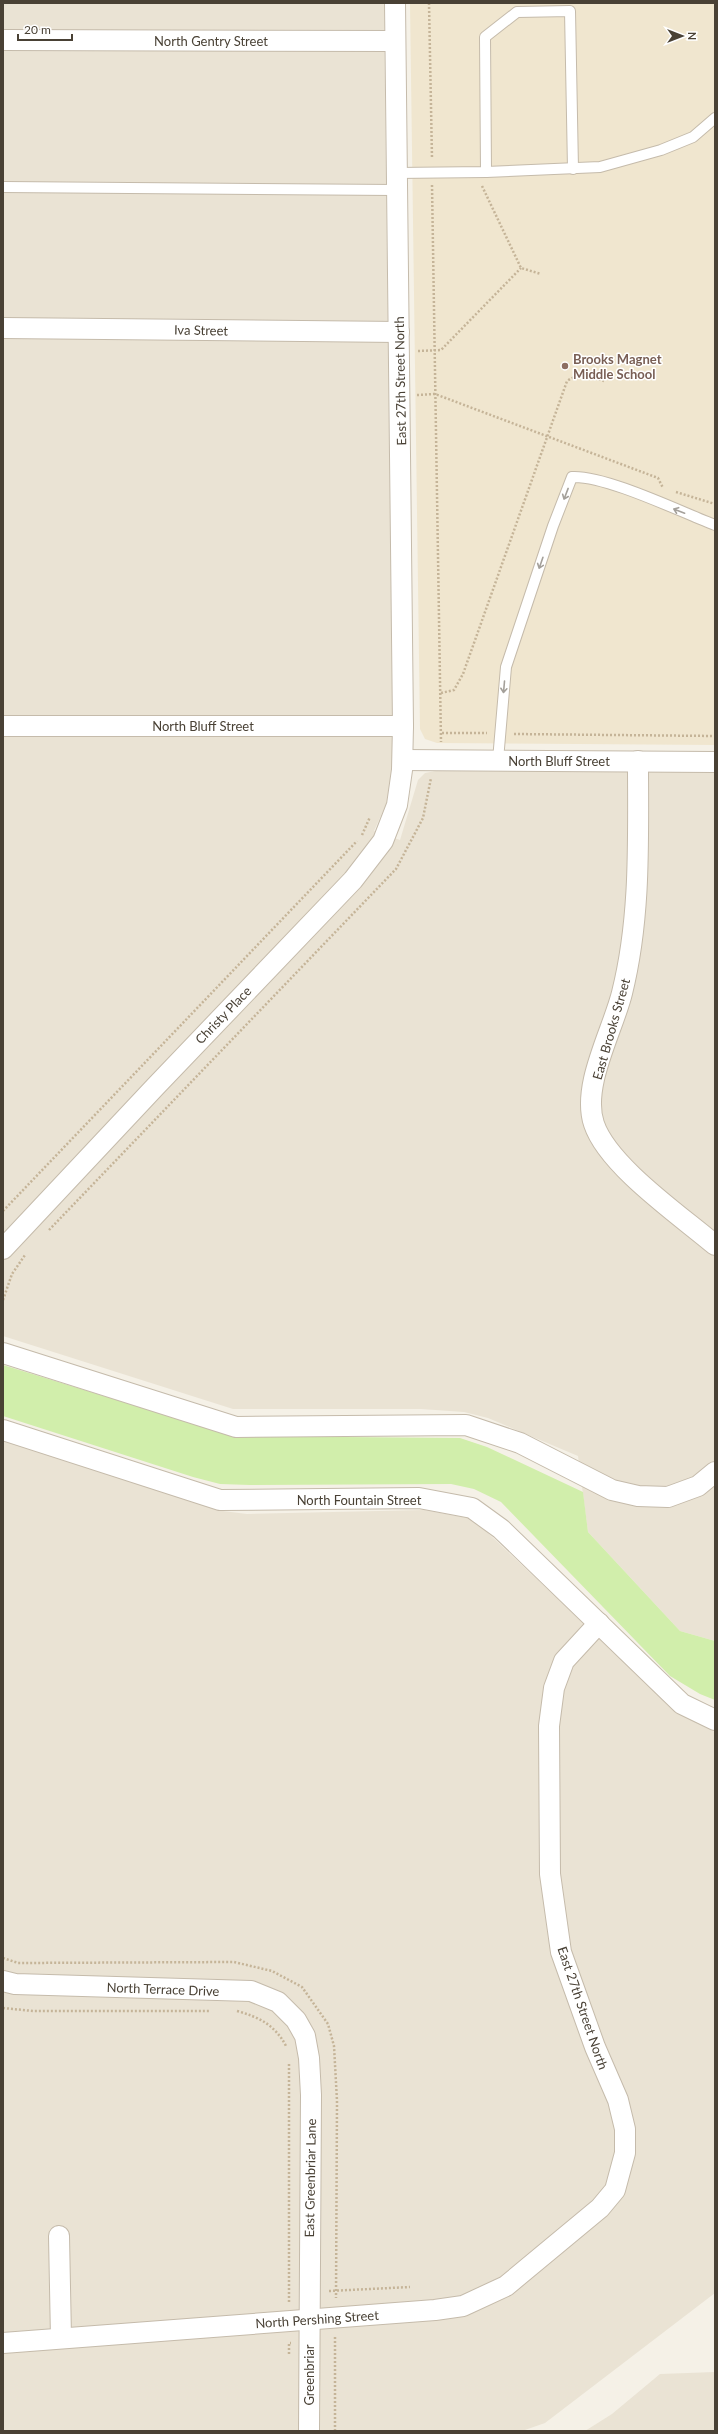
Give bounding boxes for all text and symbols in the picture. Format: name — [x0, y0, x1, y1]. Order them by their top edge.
scale bar — [18, 16, 72, 42]
north arrow — [662, 16, 702, 56]
text: 20 m — [24, 22, 51, 37]
text: N — [686, 32, 699, 40]
street label: North Gentry Street — [154, 33, 268, 49]
street label: East 27th Street North — [391, 316, 409, 446]
street label: Iva Street — [174, 322, 229, 338]
place label: Brooks Magnet Middle School — [573, 351, 662, 382]
marker: Brooks Magnet Middle School — [560, 361, 570, 371]
one-way arrow — [561, 487, 569, 499]
one-way arrow — [673, 506, 685, 514]
one-way arrow — [537, 557, 544, 570]
one-way arrow — [500, 680, 508, 693]
street label: North Bluff Street — [152, 718, 254, 734]
street label: North Bluff Street — [508, 753, 610, 769]
street label: East Brooks Street — [589, 976, 633, 1082]
street label: Christy Place — [192, 983, 255, 1047]
street label: North Fountain Street — [297, 1492, 422, 1508]
street label: East 27th Street North — [554, 1944, 612, 2072]
street label: North Terrace Drive — [106, 1979, 220, 1999]
street label: East Greenbriar Lane — [301, 2118, 319, 2238]
street label: North Pershing Street — [255, 2307, 380, 2331]
street label: Greenbriar — [301, 2344, 317, 2406]

